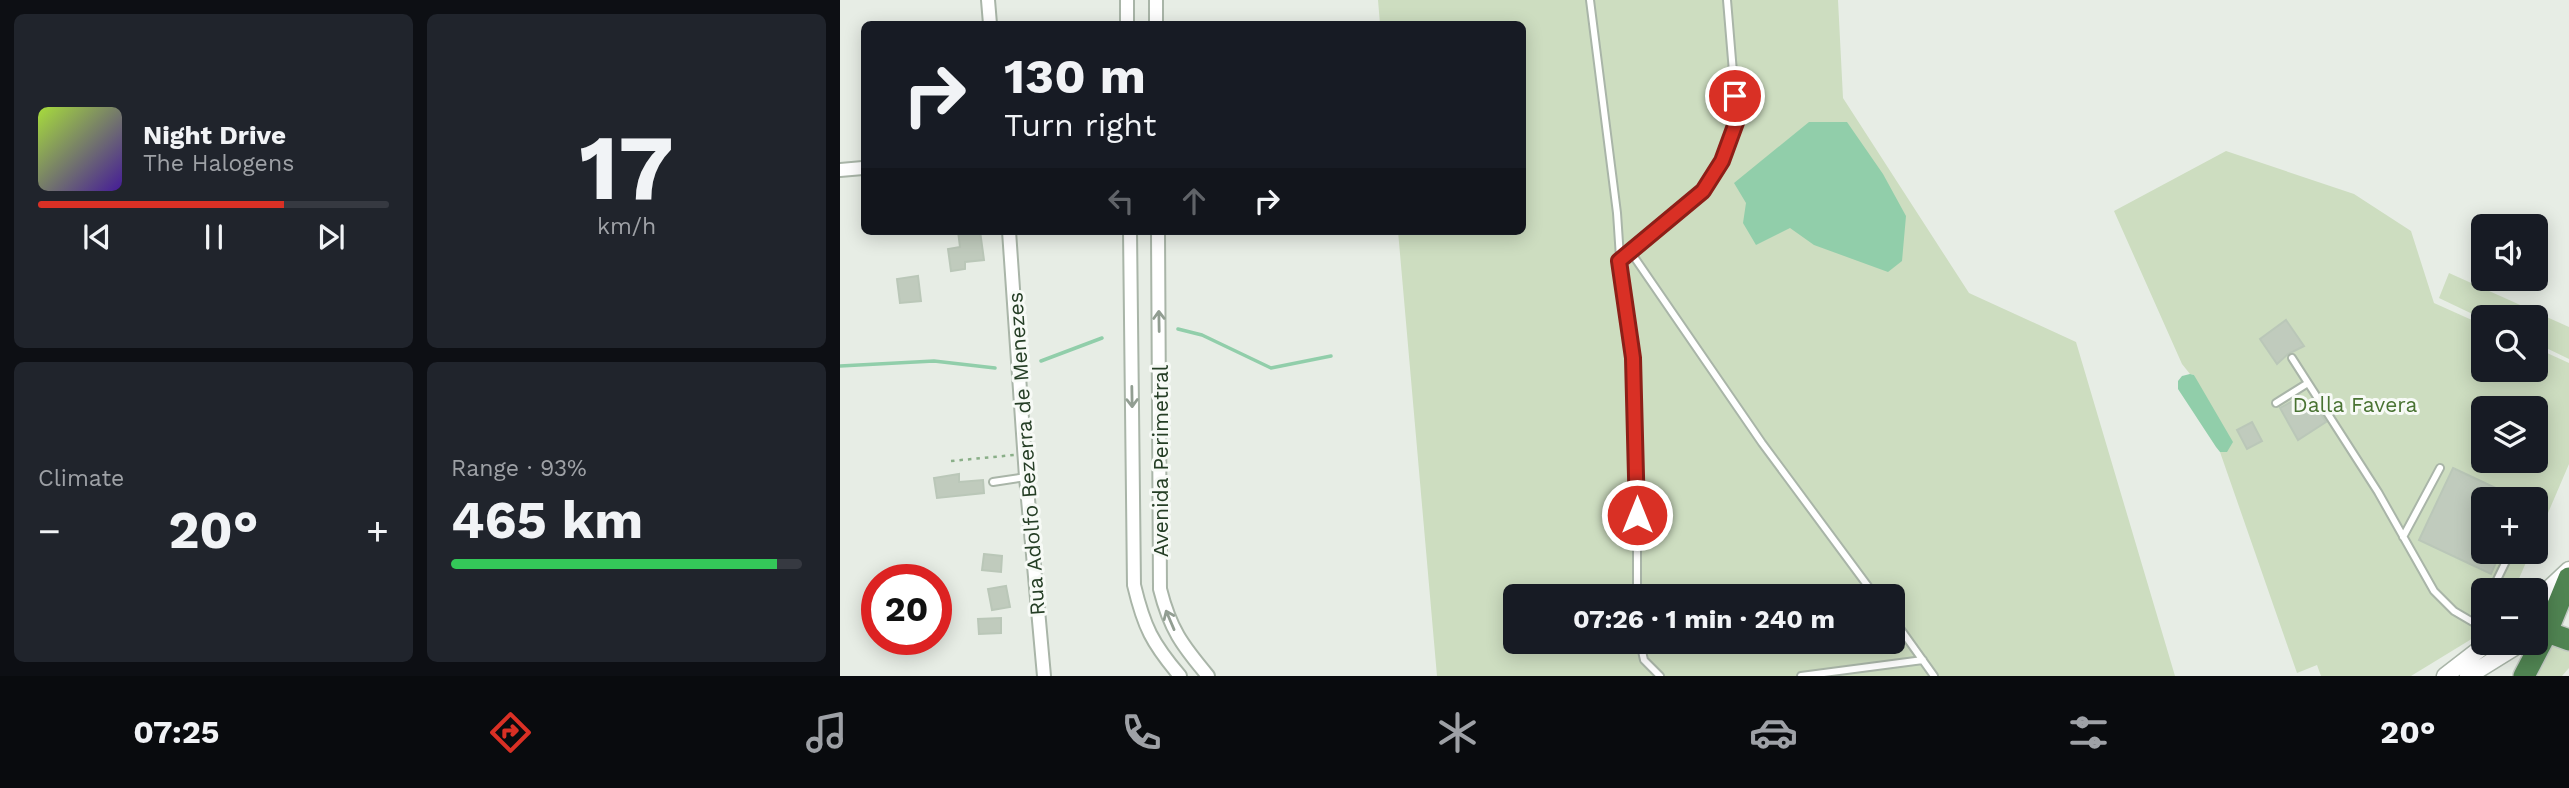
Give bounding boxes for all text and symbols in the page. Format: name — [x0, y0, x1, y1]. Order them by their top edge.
text: 130 m — [1004, 47, 1146, 105]
icon: right — [889, 49, 980, 140]
pin — [1705, 66, 1765, 126]
icon: arrive — [1716, 77, 1754, 115]
text: Turn right — [1004, 106, 1156, 144]
text: 17 — [579, 114, 674, 221]
text: Night Drive — [143, 120, 286, 150]
text: The Halogens — [143, 150, 294, 177]
icon: left — [1102, 182, 1140, 220]
icon: ahead — [1175, 182, 1213, 220]
icon: right — [1248, 182, 1286, 220]
text: km/h — [597, 213, 656, 240]
map controls — [2471, 214, 2548, 655]
button: sound — [2471, 214, 2548, 291]
icon: previous — [78, 218, 116, 256]
icon: pause — [195, 218, 233, 256]
icon: next — [312, 218, 350, 256]
street label: Rua Adolfo Bezerra de Menezes — [1002, 291, 1050, 617]
button: search — [2471, 305, 2548, 382]
one-way arrow — [1153, 310, 1166, 333]
street label: Avenida Perimetral — [1148, 364, 1173, 557]
one-way arrow — [1125, 385, 1139, 408]
park label: Dalla Favera — [2293, 392, 2418, 417]
button: layers — [2471, 396, 2548, 473]
text: Range · 93% — [451, 455, 587, 482]
text: Climate — [38, 465, 124, 492]
position arrow — [1600, 478, 1674, 552]
button: + — [2471, 487, 2548, 564]
text: 465 km — [451, 490, 643, 551]
text: 20° — [168, 500, 259, 561]
text: − — [38, 509, 61, 553]
text: + — [366, 509, 389, 553]
speed limit sign: 20 — [861, 564, 952, 655]
button: − — [2471, 578, 2548, 655]
text: 07:26 · 1 min · 240 m — [1573, 604, 1835, 634]
one-way arrow — [1162, 610, 1175, 632]
icon: directions — [486, 708, 535, 757]
icon: music — [802, 708, 851, 757]
icon: phone — [1117, 708, 1166, 757]
icon: climate — [1433, 708, 1482, 757]
icon: car — [1749, 708, 1798, 757]
icon: filters — [2064, 708, 2113, 757]
text: 07:25 — [133, 713, 219, 751]
text: 20° — [2380, 713, 2436, 751]

